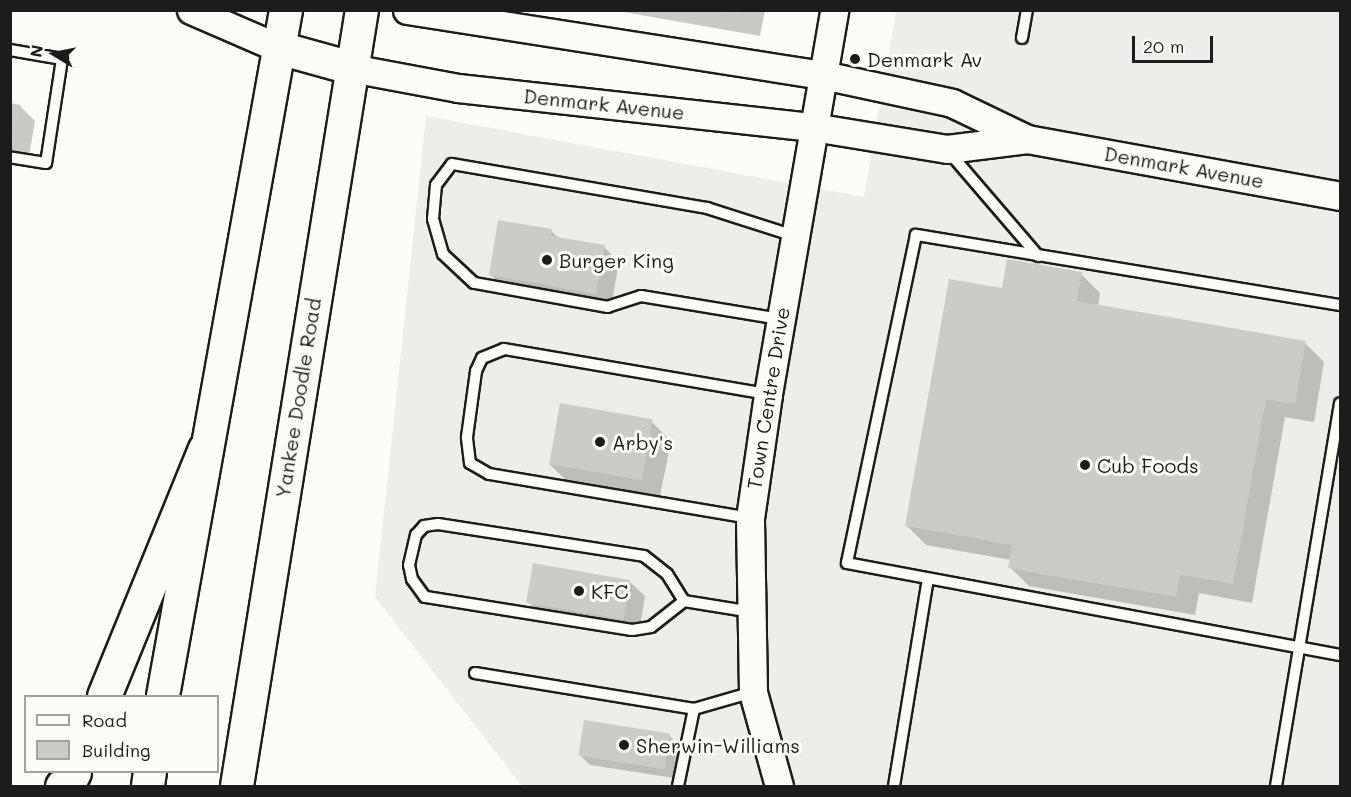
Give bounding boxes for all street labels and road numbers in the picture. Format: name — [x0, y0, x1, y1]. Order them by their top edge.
street label: Denmark Avenue — [522, 84, 686, 124]
street label: Denmark Avenue — [1102, 141, 1266, 193]
street label: Yankee Doodle Road — [270, 296, 326, 500]
street label: Town Centre Drive — [742, 305, 794, 491]

